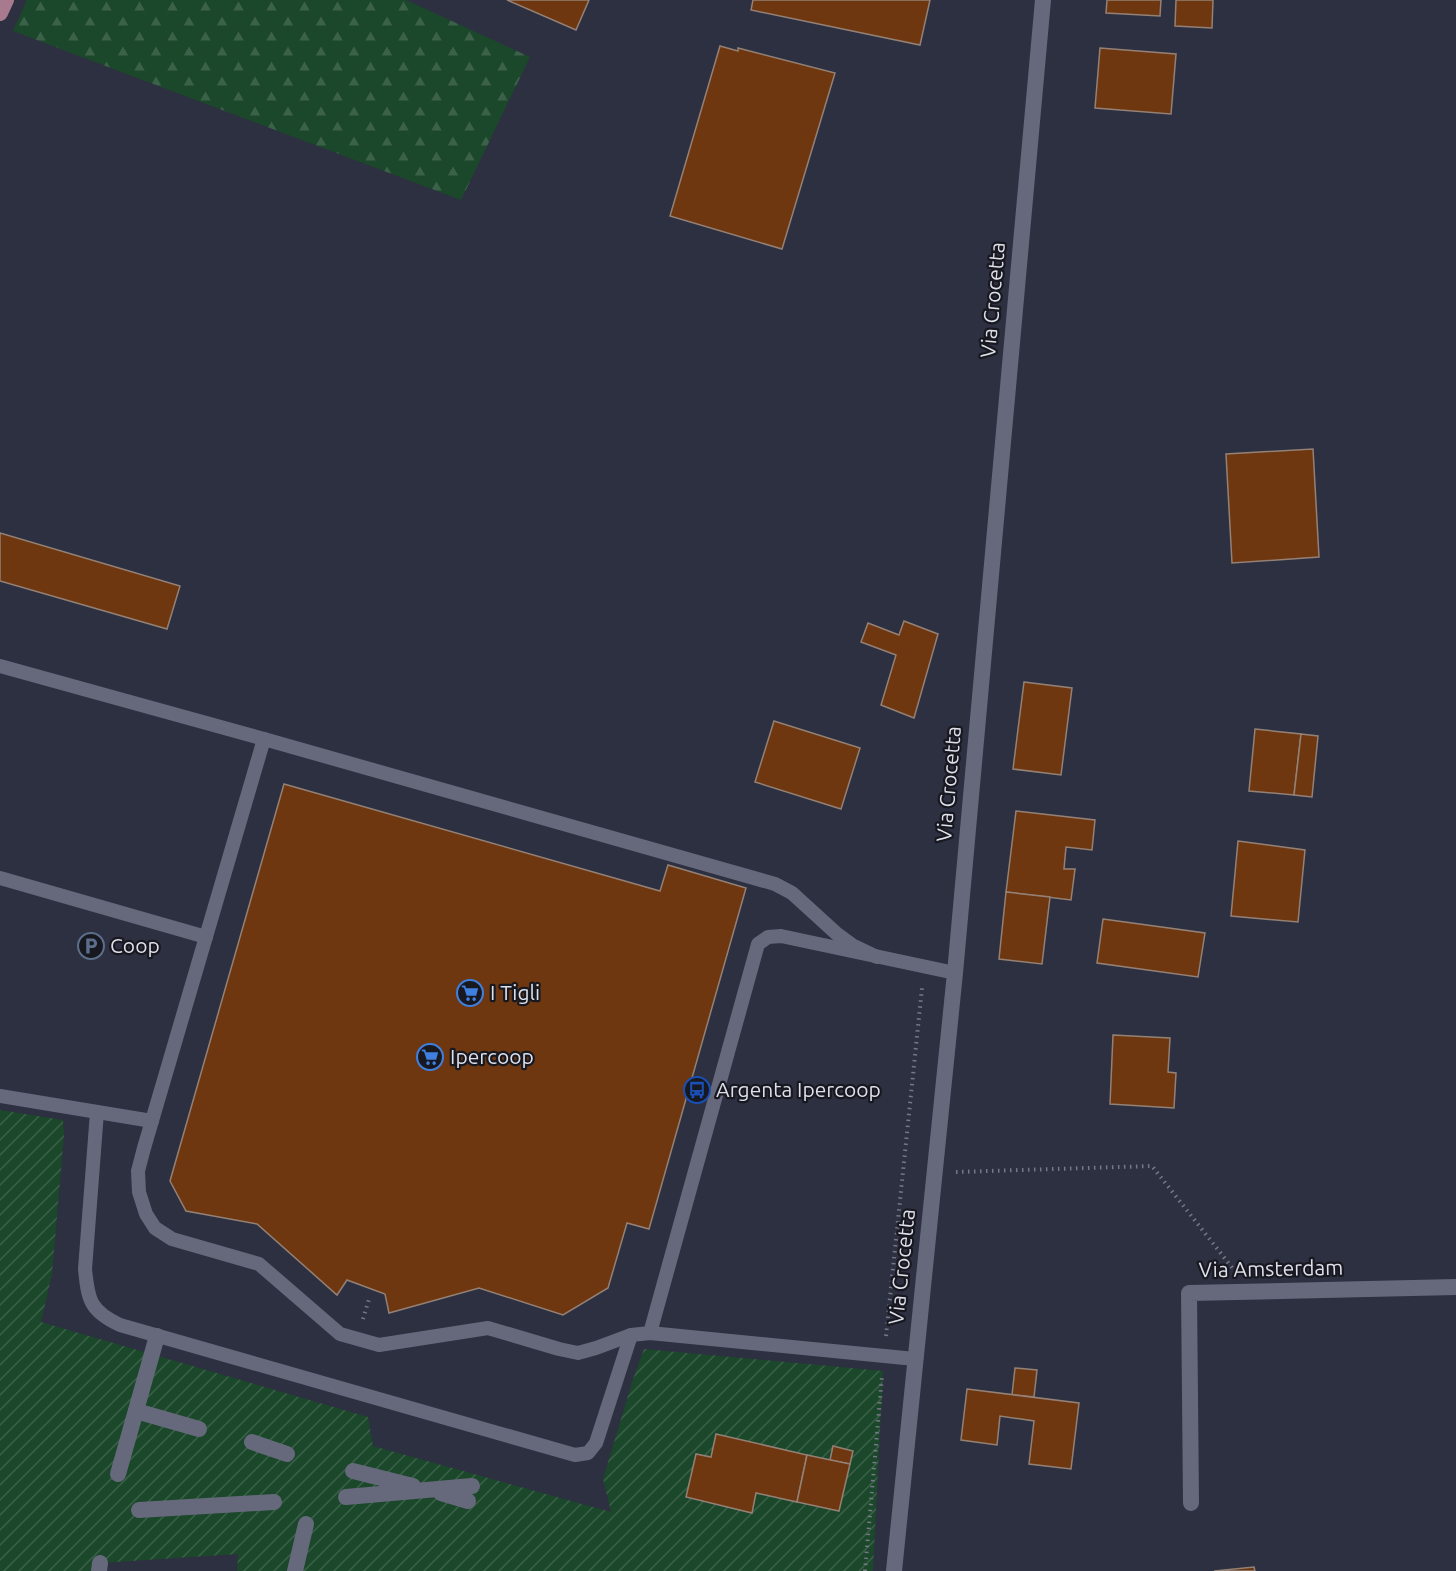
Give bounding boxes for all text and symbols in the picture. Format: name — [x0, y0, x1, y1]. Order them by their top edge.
street label: Via Crocetta — [975, 241, 1009, 359]
street label: Via Crocetta — [931, 725, 965, 843]
parking icon: Coop — [76, 931, 106, 961]
place label: Coop — [110, 933, 160, 957]
supermarket icon: I Tigli — [455, 978, 485, 1008]
place label: I Tigli — [490, 980, 540, 1004]
supermarket icon: Ipercoop — [415, 1042, 445, 1072]
place label: Ipercoop — [450, 1044, 534, 1068]
bus stop icon: Argenta Ipercoop — [682, 1075, 712, 1105]
place label: Argenta Ipercoop — [716, 1077, 881, 1101]
street label: Via Crocetta — [883, 1208, 919, 1326]
street label: Via Amsterdam — [1199, 1255, 1343, 1281]

